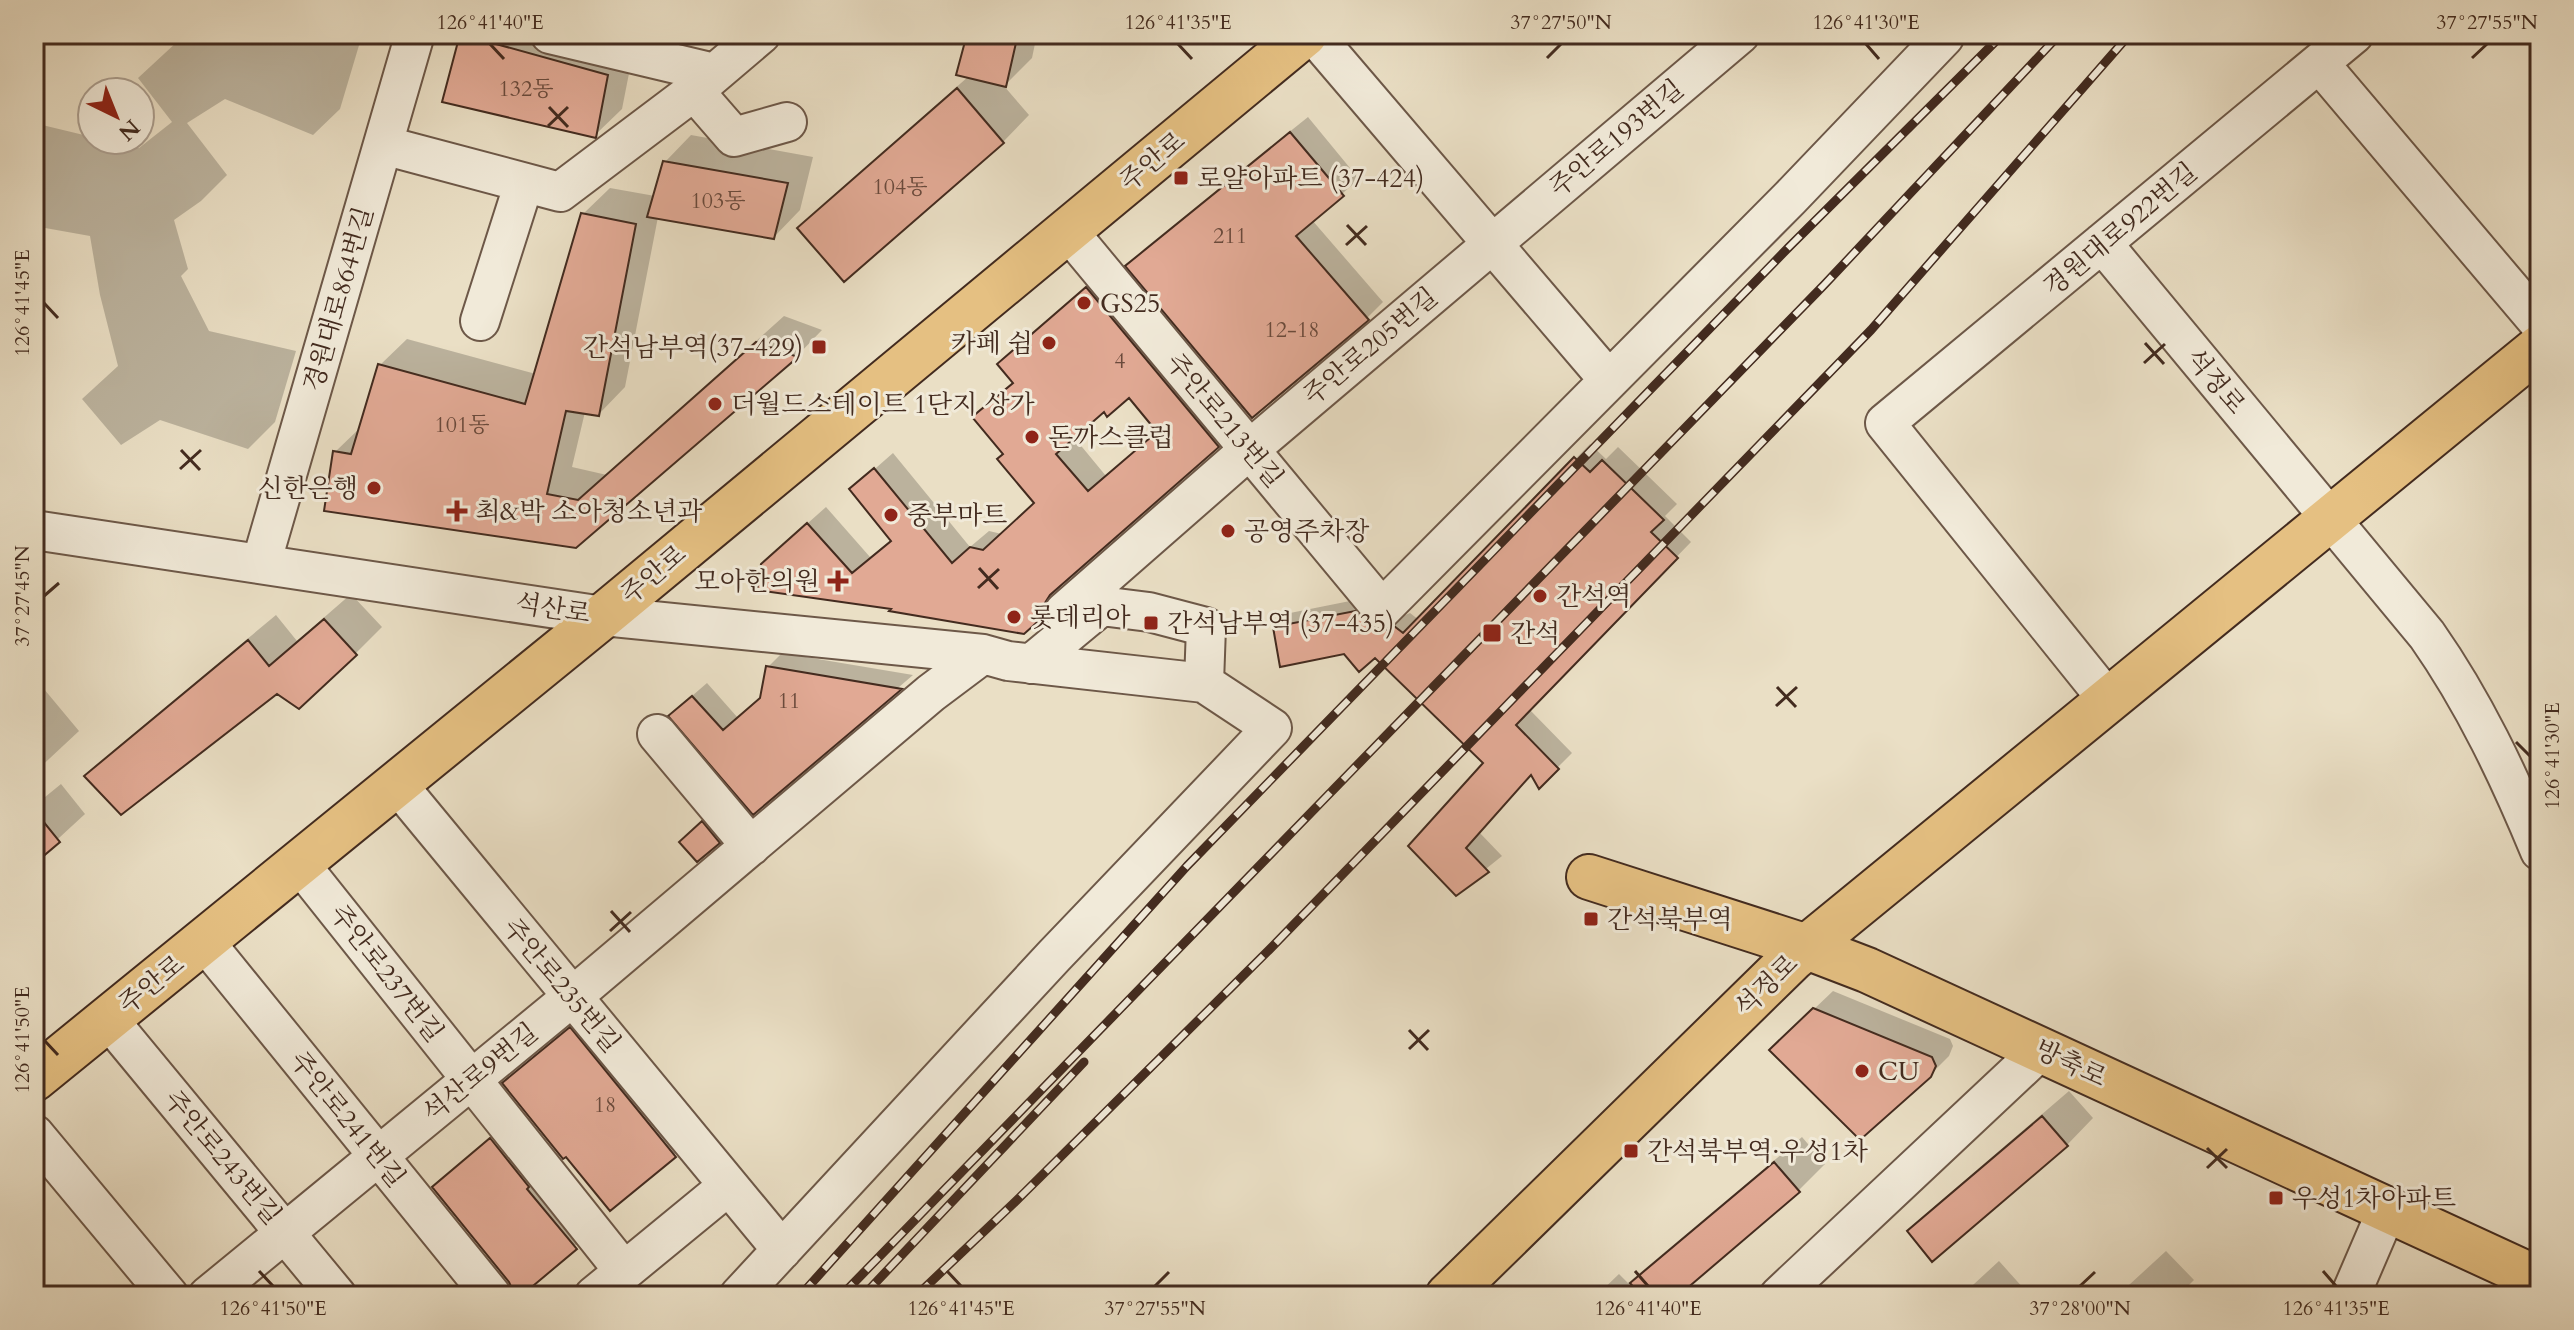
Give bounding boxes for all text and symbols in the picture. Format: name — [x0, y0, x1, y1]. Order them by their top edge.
text: 126°41'40"E — [437, 9, 543, 36]
text: 126°41'35"E — [1125, 9, 1231, 36]
text: 37°27'50"N — [1510, 9, 1612, 36]
text: 126°41'30"E — [1813, 9, 1919, 36]
text: 37°27'55"N — [2436, 9, 2538, 36]
street label: 주안로193번길 — [1542, 72, 1691, 205]
house number: 132동 — [498, 74, 554, 104]
north arrow — [76, 76, 156, 156]
text: N — [112, 112, 146, 147]
street label: 주안로 — [1112, 124, 1192, 199]
street label: 경원대로922번길 — [2036, 155, 2205, 304]
place label: 로얄아파트 (37-424) — [1197, 161, 1424, 196]
marker: 로얄아파트 (37-424) — [1172, 169, 1190, 187]
house number: 104동 — [872, 172, 928, 202]
house number: 103동 — [690, 186, 746, 216]
street label: 경원대로864번길 — [295, 203, 382, 396]
house number: 211 — [1213, 221, 1247, 251]
text: 126°41'45"E — [9, 250, 36, 356]
street label: 주안로205번길 — [1296, 280, 1445, 413]
place label: GS25 — [1100, 286, 1160, 321]
marker: GS25 — [1075, 294, 1093, 312]
house number: 12-18 — [1265, 315, 1319, 345]
place label: 카페 쉼 — [951, 326, 1033, 361]
place label: 간석남부역(37-429) — [583, 330, 803, 365]
marker: 카페 쉼 — [1040, 334, 1058, 352]
marker: 간석남부역(37-429) — [810, 338, 828, 356]
street label: 석정로 — [2178, 341, 2253, 421]
house number: 4 — [1114, 346, 1126, 376]
street label: 주안로213번길 — [1158, 346, 1291, 495]
place label: 더월드스테이트 1단지 상가 — [731, 387, 1035, 422]
marker: 더월드스테이트 1단지 상가 — [706, 395, 724, 413]
house number: 101동 — [434, 410, 490, 440]
place label: 돈까스클럽 — [1048, 420, 1174, 455]
marker: 돈까스클럽 — [1023, 428, 1041, 446]
place label: 신한은행 — [258, 471, 358, 506]
marker: 신한은행 — [365, 479, 383, 497]
place label: 최&박 소아청소년과 — [475, 494, 703, 529]
place label: 중부마트 — [907, 498, 1007, 533]
marker: 최&박 소아청소년과 — [446, 500, 468, 522]
marker: 중부마트 — [882, 506, 900, 524]
place label: 공영주차장 — [1244, 514, 1370, 549]
marker: 공영주차장 — [1219, 522, 1237, 540]
street label: 주안로 — [613, 537, 693, 612]
text: 37°27'45"N — [9, 545, 36, 647]
place label: 모아한의원 — [694, 564, 820, 599]
marker: 모아한의원 — [827, 570, 849, 592]
place label: 간석역 — [1556, 579, 1631, 614]
street label: 석산로 — [513, 585, 593, 632]
marker: 간석역 — [1531, 587, 1549, 605]
place label: 롯데리아 — [1030, 600, 1131, 635]
place label: 간석남부역 (37-435) — [1167, 606, 1394, 641]
marker: 롯데리아 — [1005, 608, 1023, 626]
marker: 간석남부역 (37-435) — [1142, 614, 1160, 632]
place label: 간석 — [1510, 616, 1560, 651]
marker: 간석 — [1481, 622, 1503, 644]
house number: 11 — [778, 686, 800, 716]
text: 126°41'30"E — [2539, 703, 2566, 809]
street label: 주안로237번길 — [322, 897, 451, 1049]
place label: 간석북부역 — [1607, 902, 1733, 937]
marker: 간석북부역 — [1582, 910, 1600, 928]
street label: 주안로235번길 — [495, 911, 628, 1060]
street label: 주안로 — [111, 947, 192, 1022]
street label: 석정로 — [1727, 947, 1806, 1024]
text: 126°41'50"E — [9, 987, 36, 1093]
street label: 석산로9번길 — [415, 1015, 545, 1130]
street label: 방축로 — [2029, 1032, 2112, 1095]
street label: 주안로241번길 — [282, 1044, 413, 1195]
place label: CU — [1878, 1054, 1919, 1089]
marker: CU — [1853, 1062, 1871, 1080]
street label: 주안로243번길 — [156, 1083, 289, 1232]
house number: 18 — [594, 1090, 616, 1120]
place label: 간석북부역·우성1차 — [1647, 1134, 1868, 1169]
marker: 간석북부역·우성1차 — [1622, 1142, 1640, 1160]
place label: 우성1차아파트 — [2292, 1181, 2456, 1216]
marker: 우성1차아파트 — [2267, 1189, 2285, 1207]
text: 126°41'50"E — [220, 1295, 326, 1322]
text: 126°41'45"E — [908, 1295, 1014, 1322]
text: 37°27'55"N — [1104, 1295, 1206, 1322]
text: 126°41'40"E — [1595, 1295, 1701, 1322]
text: 37°28'00"N — [2029, 1295, 2131, 1322]
text: 126°41'35"E — [2283, 1295, 2389, 1322]

